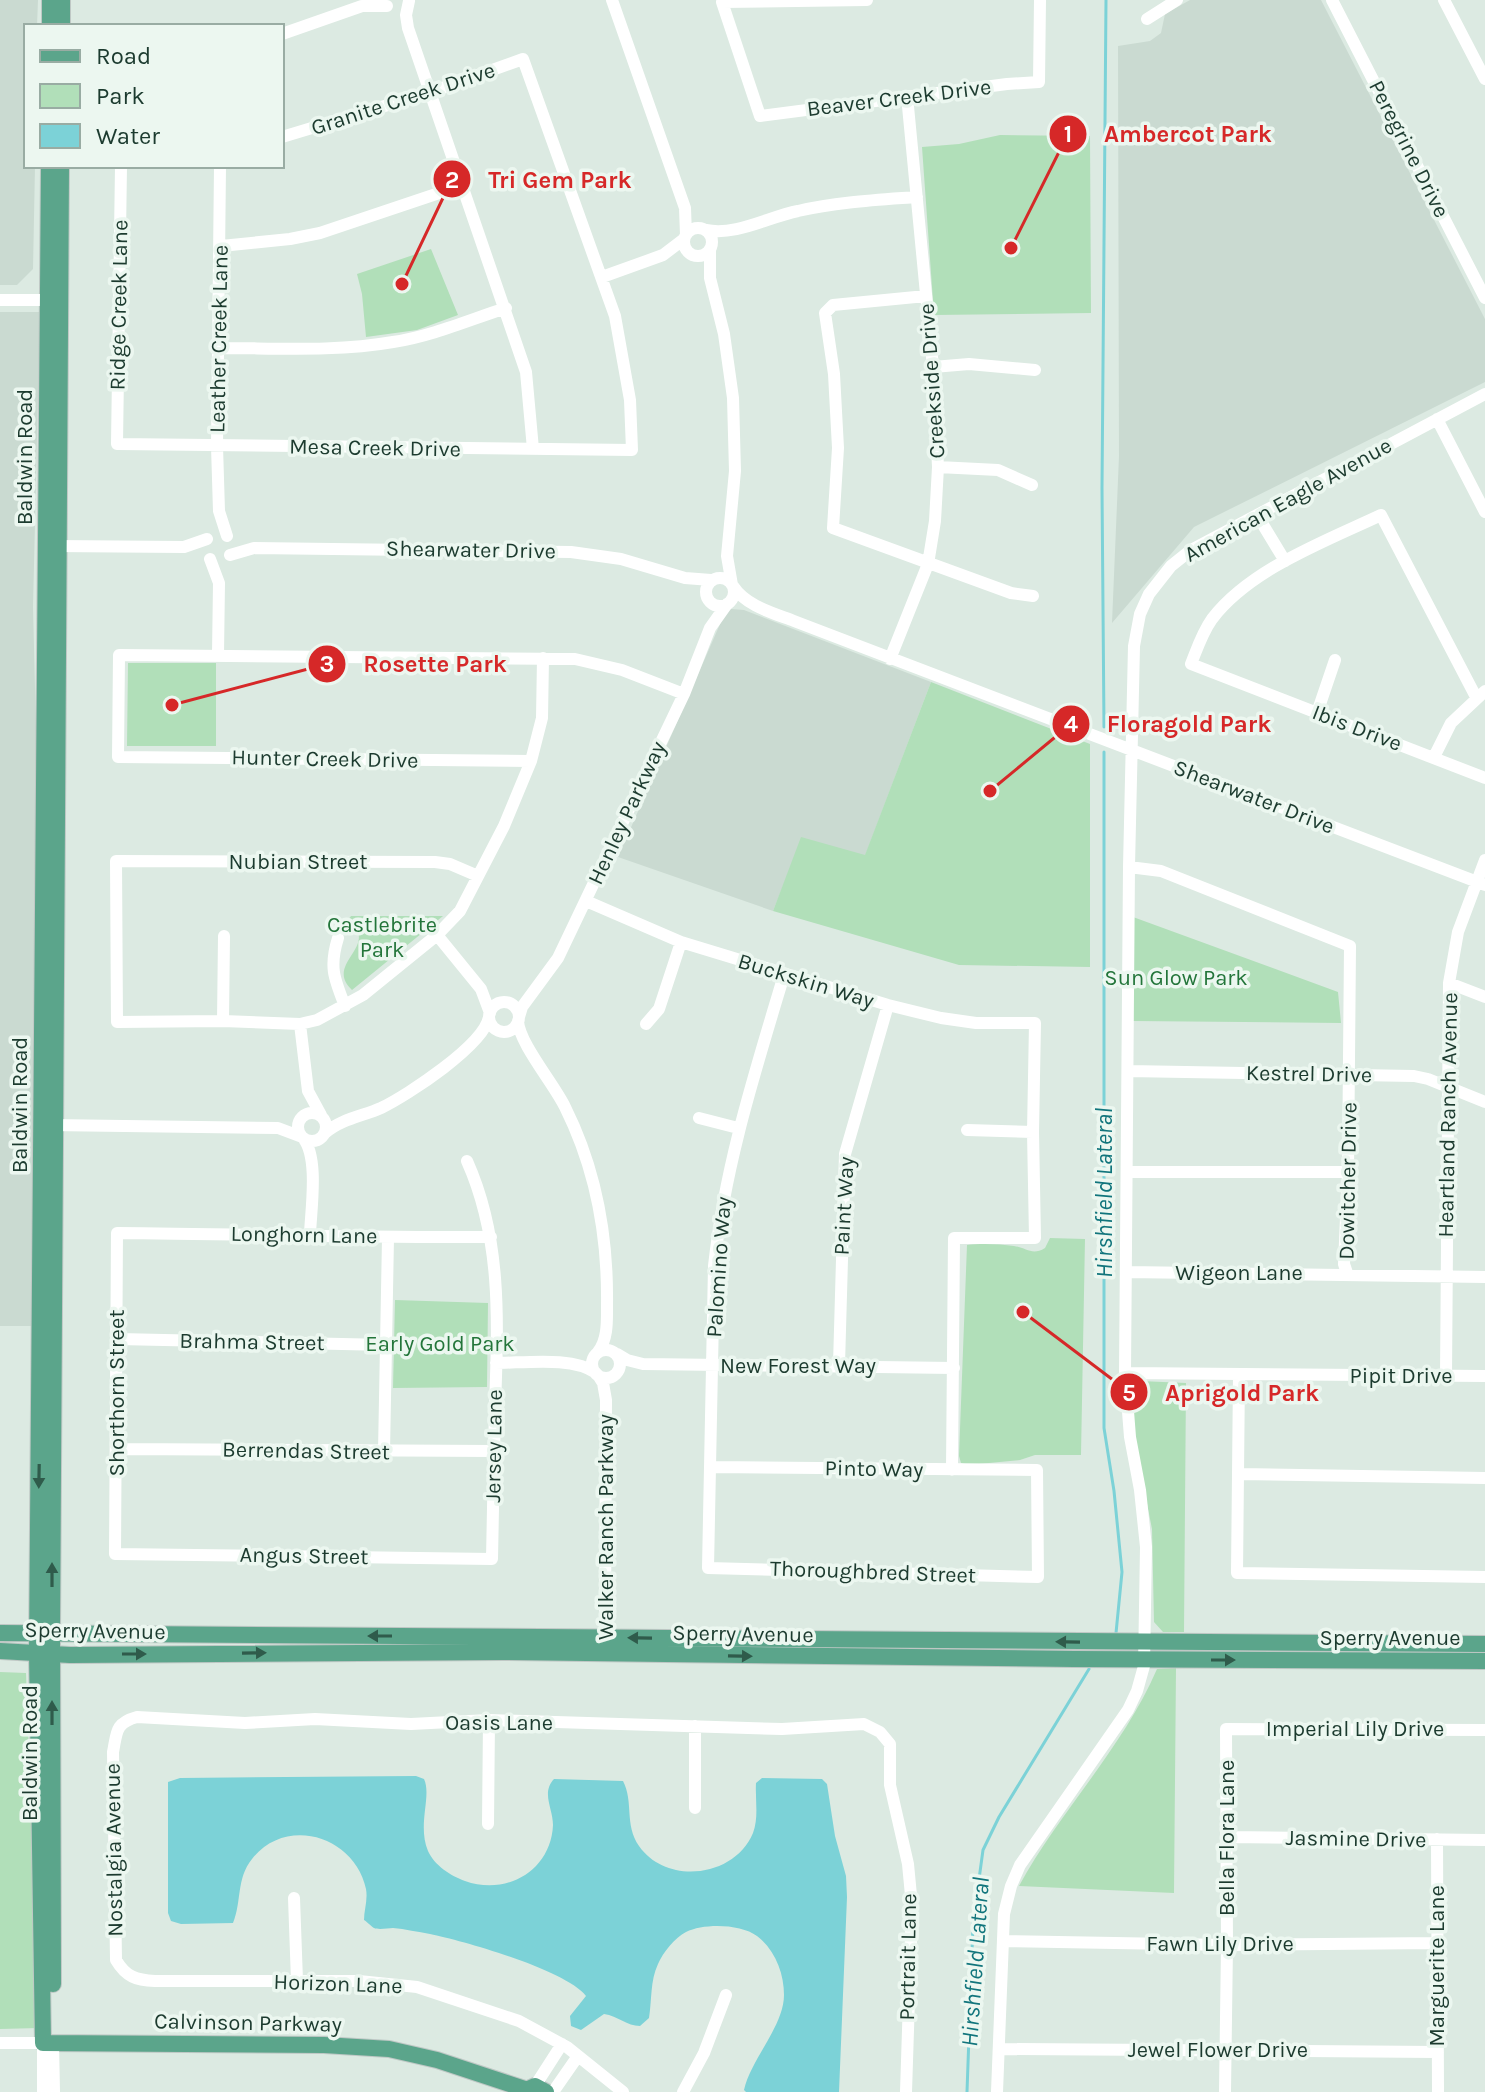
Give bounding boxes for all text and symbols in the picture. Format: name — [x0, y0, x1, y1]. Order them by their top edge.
legend — [24, 24, 284, 168]
text: Road — [96, 42, 151, 70]
street label: Granite Creek Drive — [308, 57, 498, 141]
street label: Beaver Creek Drive — [805, 74, 993, 122]
street label: Peregrine Drive — [1363, 76, 1455, 222]
text: Park — [96, 82, 145, 110]
callout: Ambercot Park — [1048, 110, 1288, 158]
text: 1 — [1064, 120, 1072, 148]
text: Ambercot Park — [1104, 120, 1272, 148]
text: Water — [96, 122, 160, 150]
callout: Tri Gem Park — [432, 155, 647, 203]
text: 2 — [445, 166, 459, 194]
text: Tri Gem Park — [488, 166, 632, 194]
street label: Ridge Creek Lane — [105, 219, 133, 391]
street label: Leather Creek Lane — [204, 245, 234, 433]
street label: Creekside Drive — [914, 303, 950, 459]
street label: Baldwin Road — [12, 389, 38, 525]
street label: American Eagle Avenue — [1180, 432, 1396, 568]
street label: Mesa Creek Drive — [289, 434, 461, 462]
street label: Shearwater Drive — [386, 536, 556, 564]
callout: Rosette Park — [307, 640, 523, 688]
text: 3 — [320, 650, 334, 678]
text: Rosette Park — [363, 650, 507, 678]
street label: Ibis Drive — [1308, 699, 1406, 757]
callout: Floragold Park — [1051, 700, 1288, 748]
text: 4 — [1064, 710, 1078, 738]
text: Floragold Park — [1107, 710, 1271, 738]
street label: Henley Parkway — [582, 737, 672, 889]
street label: Hunter Creek Drive — [231, 744, 419, 774]
street label: Shearwater Drive — [1170, 754, 1338, 840]
street label: Nubian Street — [229, 849, 367, 875]
park label: Castlebrite Park — [327, 912, 437, 963]
street label: Buckskin Way — [735, 948, 877, 1014]
park label: Sun Glow Park — [1104, 965, 1248, 991]
street label: Heartland Ranch Avenue — [1433, 992, 1463, 1238]
street label: Baldwin Road — [7, 1037, 33, 1173]
street label: Kestrel Drive — [1246, 1060, 1372, 1088]
street label: Dowitcher Drive — [1334, 1102, 1362, 1260]
water label: Hirshfield Lateral — [1090, 1108, 1118, 1278]
street label: Paint Way — [828, 1156, 860, 1256]
street label: Palomino Way — [701, 1196, 737, 1338]
street label: Longhorn Lane — [230, 1221, 378, 1249]
street label: Wigeon Lane — [1175, 1260, 1303, 1286]
street label: Shorthorn Street — [104, 1310, 130, 1476]
street label: Brahma Street — [179, 1328, 325, 1356]
park label: Early Gold Park — [365, 1331, 515, 1357]
street label: New Forest Way — [720, 1353, 876, 1379]
street label: Pipit Drive — [1349, 1363, 1453, 1389]
callout: Aprigold Park — [1109, 1368, 1335, 1416]
text: 5 — [1122, 1379, 1136, 1407]
text: Aprigold Park — [1165, 1379, 1319, 1407]
street label: Jersey Lane — [480, 1389, 508, 1503]
street label: Walker Ranch Parkway — [593, 1414, 619, 1640]
street label: Berrendas Street — [222, 1437, 390, 1465]
street label: Pinto Way — [824, 1455, 924, 1483]
one-way arrow — [32, 1464, 45, 1489]
street label: Angus Street — [239, 1542, 369, 1570]
street label: Thoroughbred Street — [769, 1555, 977, 1589]
one-way arrow — [46, 1562, 58, 1587]
street label: Sperry Avenue — [24, 1617, 166, 1645]
street label: Sperry Avenue — [672, 1620, 814, 1648]
street label: Sperry Avenue — [1319, 1625, 1461, 1651]
one-way arrow — [367, 1630, 392, 1642]
one-way arrow — [627, 1632, 652, 1644]
one-way arrow — [1055, 1636, 1080, 1648]
one-way arrow — [242, 1647, 267, 1659]
one-way arrow — [122, 1648, 147, 1660]
one-way arrow — [728, 1650, 753, 1662]
one-way arrow — [1211, 1654, 1236, 1666]
street label: Baldwin Road — [17, 1685, 43, 1821]
one-way arrow — [46, 1700, 58, 1725]
street label: Oasis Lane — [445, 1710, 553, 1736]
street label: Imperial Lily Drive — [1266, 1716, 1444, 1742]
street label: Bella Flora Lane — [1214, 1760, 1240, 1916]
street label: Nostalgia Avenue — [99, 1763, 129, 1937]
street label: Jasmine Drive — [1285, 1825, 1427, 1853]
water label: Hirshfield Lateral — [955, 1876, 995, 2048]
street label: Marguerite Lane — [1424, 1885, 1450, 2047]
street label: Portrait Lane — [894, 1893, 922, 2021]
street label: Fawn Lily Drive — [1146, 1931, 1294, 1957]
street label: Horizon Lane — [273, 1969, 403, 1999]
street label: Calvinson Parkway — [154, 2008, 342, 2038]
street label: Jewel Flower Drive — [1128, 2037, 1308, 2063]

